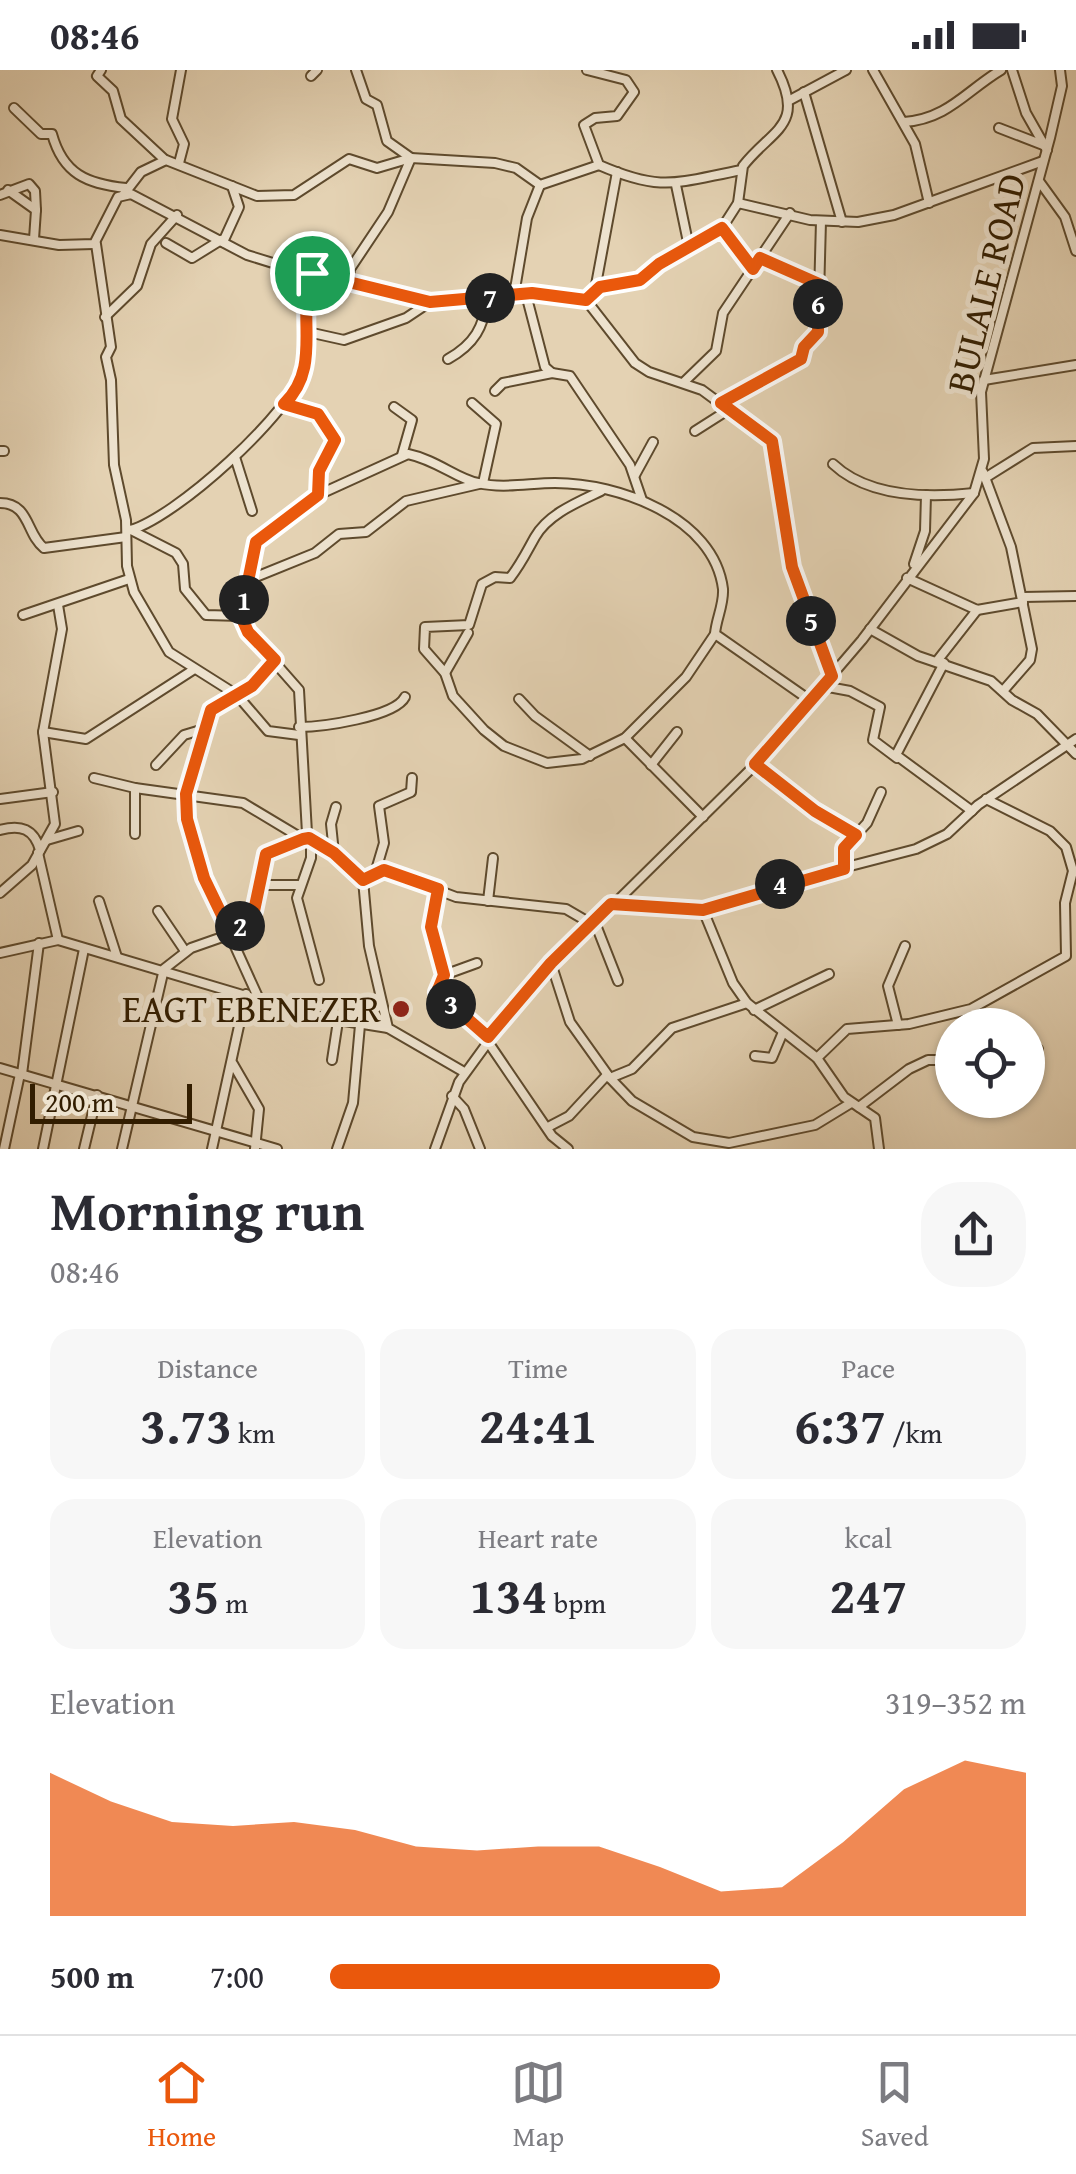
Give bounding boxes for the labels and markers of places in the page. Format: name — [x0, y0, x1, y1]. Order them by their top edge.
pin — [270, 231, 355, 316]
pin: 7 — [465, 273, 515, 323]
pin: 6 — [793, 279, 843, 329]
pin: 1 — [219, 575, 269, 625]
pin: 5 — [786, 596, 836, 646]
pin: 4 — [755, 859, 805, 909]
pin: 2 — [215, 901, 265, 951]
pin: 3 — [426, 979, 476, 1029]
place label: EAGT EBENEZER — [122, 980, 381, 1036]
marker: EAGT EBENEZER — [390, 998, 412, 1020]

